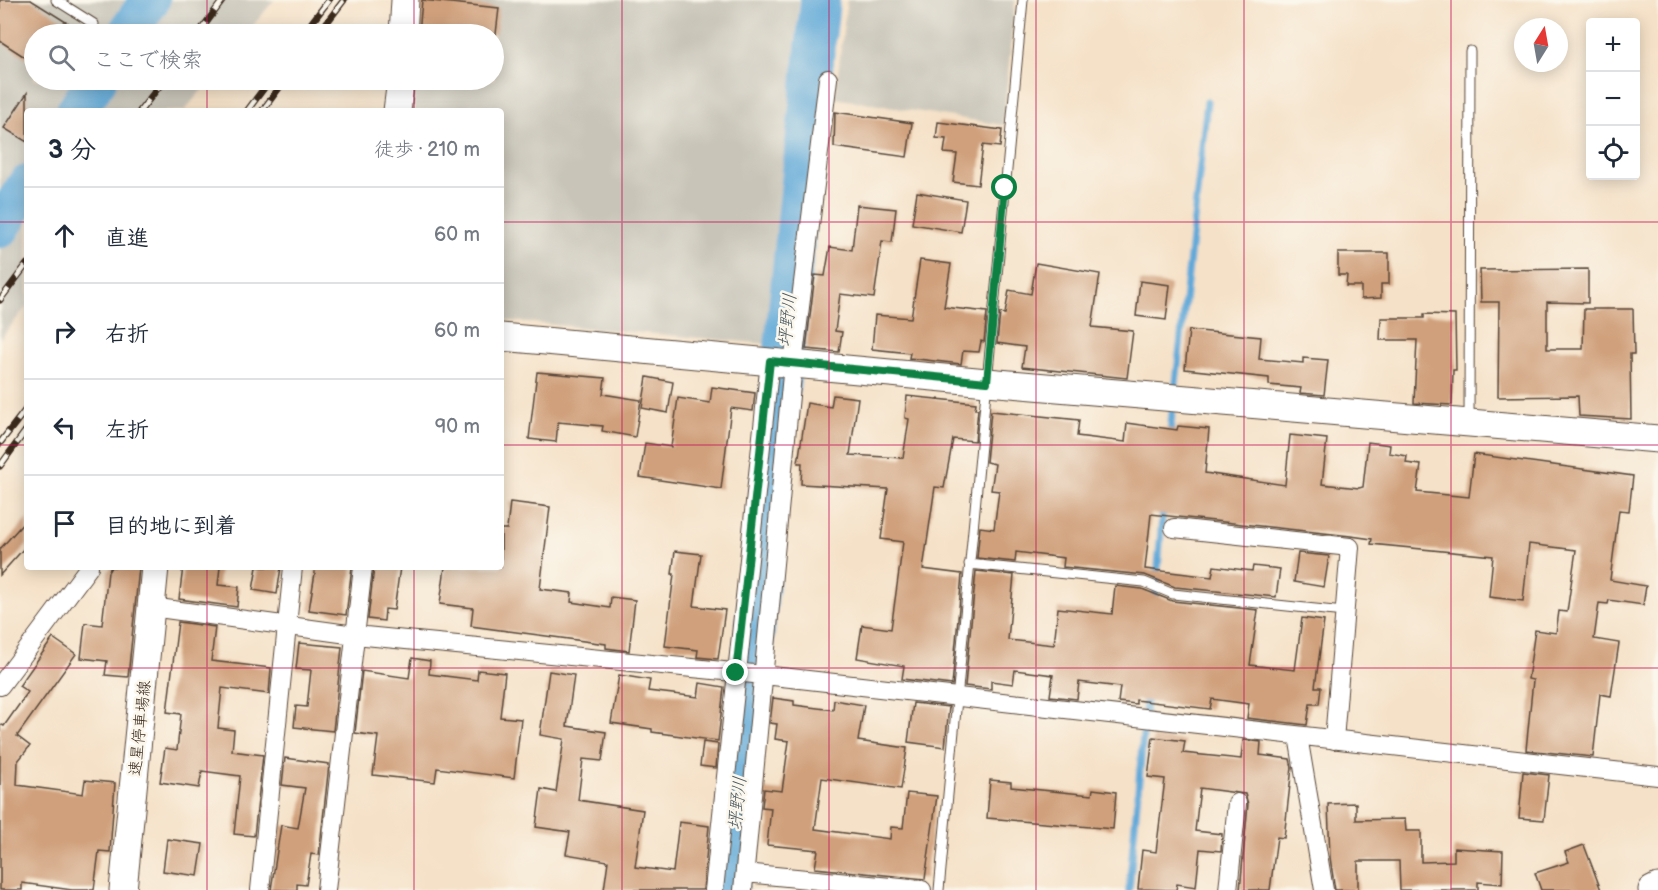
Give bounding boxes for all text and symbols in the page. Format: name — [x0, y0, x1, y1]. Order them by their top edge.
north arrow — [1514, 18, 1568, 72]
map controls — [1586, 18, 1640, 180]
button: + — [1586, 18, 1640, 72]
search box — [24, 24, 504, 90]
icon: search — [45, 41, 78, 74]
text: ここで検索 — [93, 47, 203, 74]
button: − — [1586, 72, 1640, 126]
button: locate — [1586, 126, 1640, 180]
text: 3 分 — [48, 135, 96, 166]
text: 徒歩 · 210 m — [374, 138, 480, 162]
route start — [991, 174, 1017, 200]
icon: ahead — [48, 219, 81, 252]
text: 60 m — [434, 223, 480, 247]
text: 直進 — [105, 225, 149, 252]
water label: 坪野川 — [774, 292, 801, 348]
icon: right — [48, 315, 81, 348]
text: 60 m — [434, 319, 480, 343]
text: 右折 — [105, 321, 149, 348]
icon: left — [48, 411, 81, 444]
text: 90 m — [435, 415, 480, 439]
text: 左折 — [105, 417, 149, 444]
icon: arrive — [48, 507, 81, 540]
text: 目的地に到着 — [105, 513, 237, 540]
route end — [722, 659, 748, 685]
street label: 速星停車場線 — [126, 679, 155, 777]
water label: 坪野川 — [724, 775, 751, 831]

